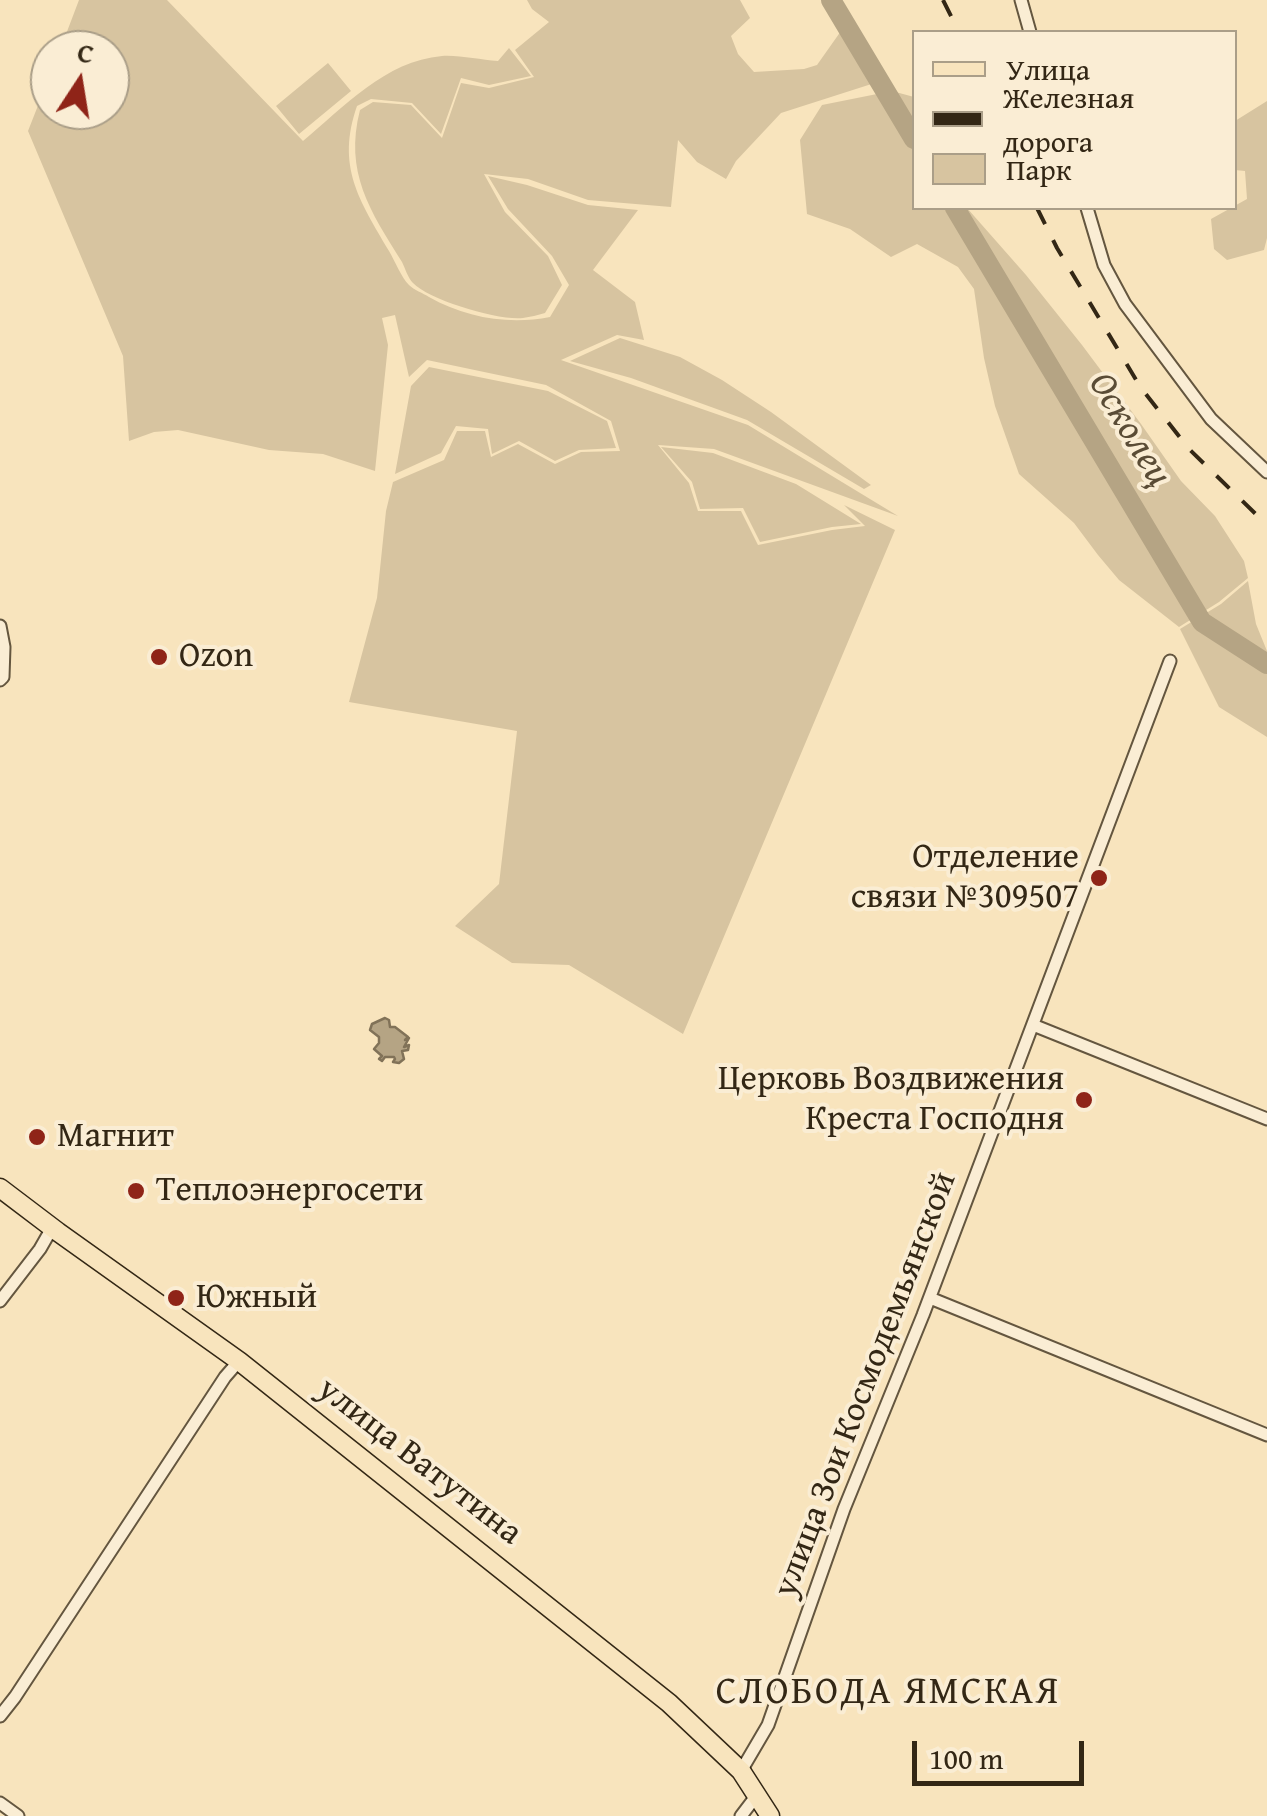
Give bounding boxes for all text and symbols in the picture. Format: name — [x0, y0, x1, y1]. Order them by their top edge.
north arrow — [30, 30, 130, 130]
text: С — [74, 30, 98, 74]
legend — [912, 30, 1237, 210]
text: Улица — [1006, 47, 1090, 91]
text: Железная дорога — [1003, 75, 1134, 163]
text: Парк — [1006, 147, 1072, 191]
water label: Осколец — [1077, 365, 1181, 495]
place label: Ozon — [179, 636, 253, 678]
marker: Ozon — [148, 646, 170, 668]
place label: Отделение связи №309507 — [851, 837, 1079, 919]
marker: Отделение связи №309507 — [1088, 867, 1110, 889]
place label: Церковь Воздвижения Креста Господня — [718, 1059, 1064, 1141]
marker: Церковь Воздвижения Креста Господня — [1073, 1089, 1095, 1111]
place label: Магнит — [57, 1116, 174, 1158]
marker: Магнит — [26, 1126, 48, 1148]
street label: улица Зои Космодемьянской — [765, 1167, 967, 1603]
place label: Теплоэнергосети — [156, 1170, 423, 1212]
marker: Теплоэнергосети — [125, 1180, 147, 1202]
place label: Южный — [196, 1277, 317, 1319]
marker: Южный — [165, 1287, 187, 1309]
street label: улица Ватутина — [308, 1369, 530, 1555]
district label: СЛОБОДА ЯМСКАЯ — [716, 1670, 1060, 1716]
scale bar — [917, 1721, 1090, 1783]
text: 100 m — [929, 1736, 1003, 1780]

